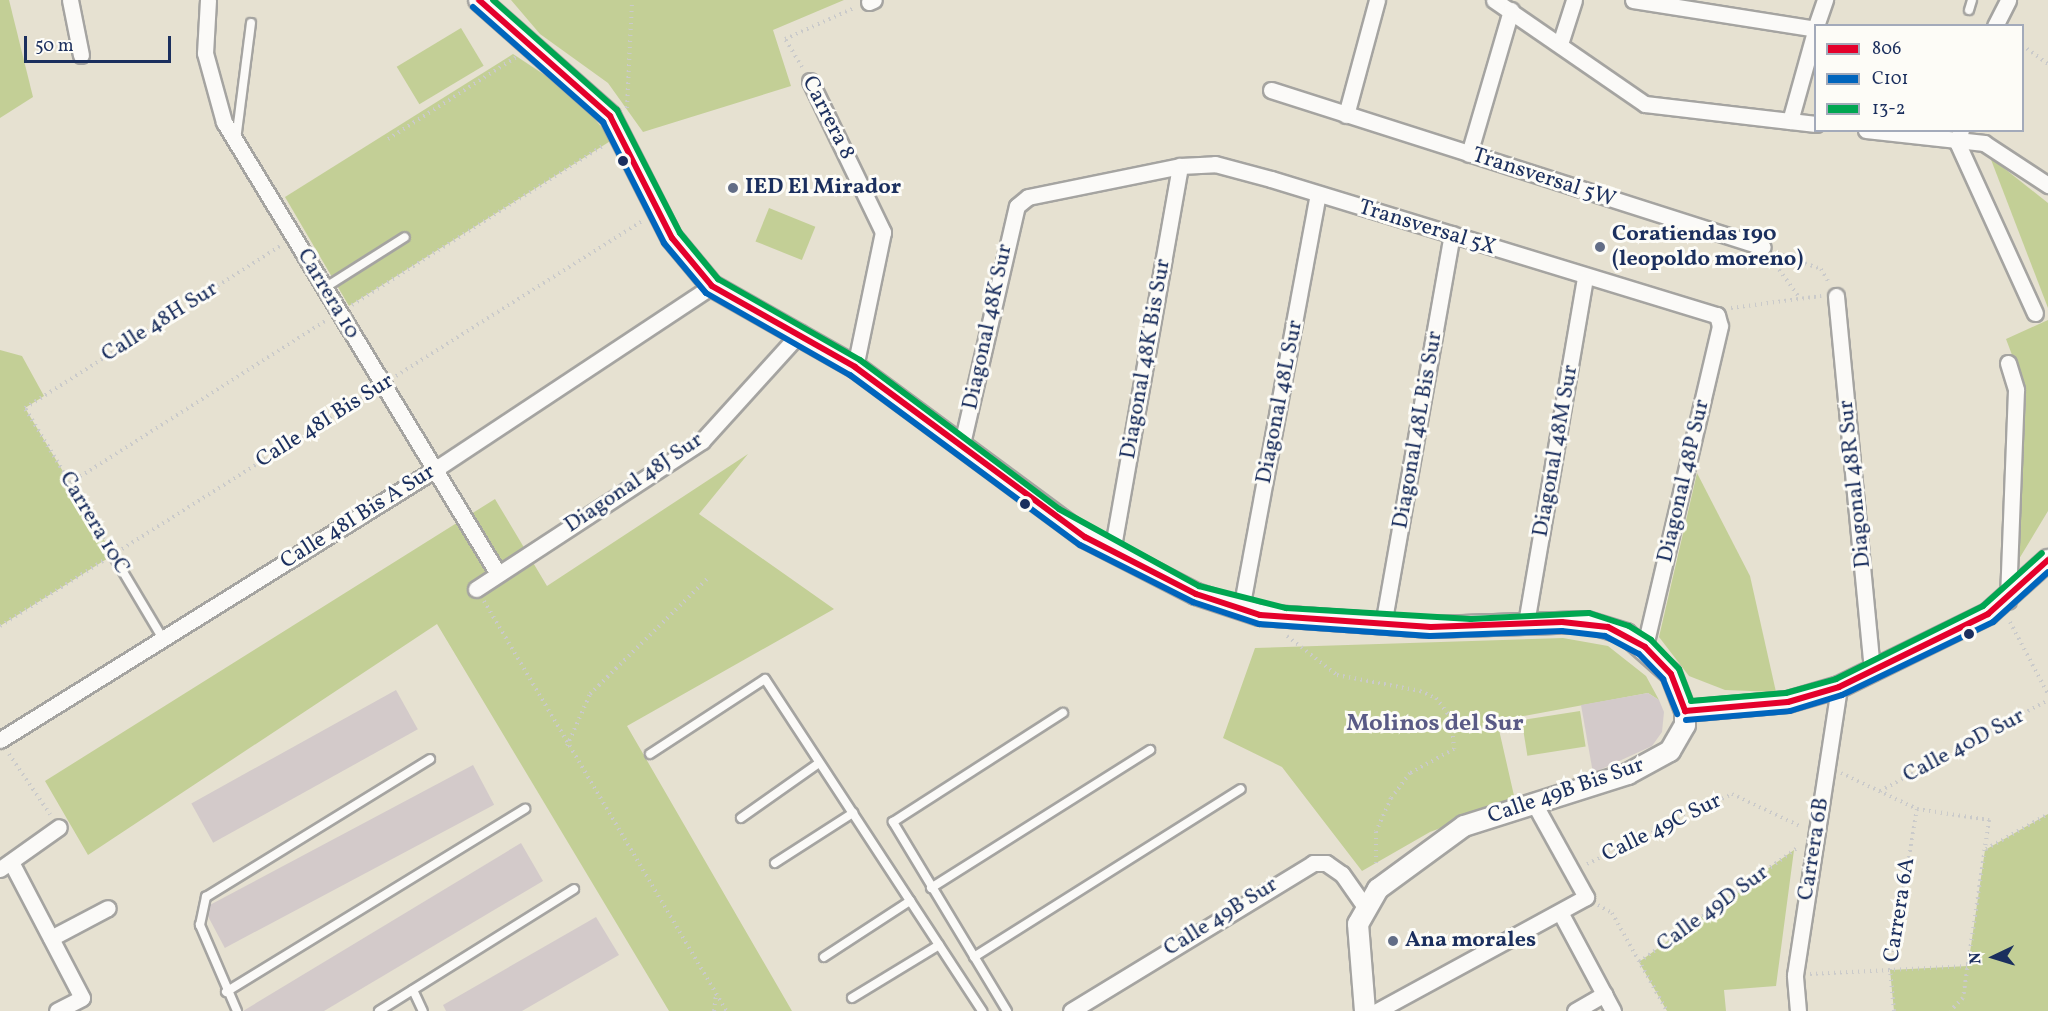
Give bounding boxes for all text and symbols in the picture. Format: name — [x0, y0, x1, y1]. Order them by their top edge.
scale bar — [27, 24, 174, 62]
legend — [1814, 24, 2024, 132]
text: 50 m — [35, 34, 74, 59]
text: 806 — [1872, 37, 1901, 62]
text: C101 — [1872, 67, 1909, 92]
street label: Carrera 8 — [796, 72, 860, 164]
text: 13-2 — [1872, 97, 1905, 122]
street label: Transversal 5W — [1469, 142, 1619, 214]
unlabelled marker — [617, 155, 629, 167]
place label: IED El Mirador — [745, 175, 901, 201]
marker: IED El Mirador — [726, 181, 740, 195]
street label: Transversal 5X — [1355, 195, 1499, 261]
place label: Coratiendas 190 (leopoldo moreno) — [1612, 221, 1803, 272]
marker: Coratiendas 190 (leopoldo moreno) — [1593, 240, 1607, 254]
street label: Diagonal 48K Sur — [958, 242, 1018, 412]
street label: Carrera 10 — [291, 244, 365, 344]
street label: Diagonal 48K Bis Sur — [1115, 257, 1177, 461]
street label: Calle 48H Sur — [97, 276, 223, 368]
street label: Diagonal 48L Sur — [1251, 318, 1309, 486]
street label: Diagonal 48L Bis Sur — [1388, 329, 1448, 531]
street label: Diagonal 48M Sur — [1528, 363, 1584, 539]
street label: Calle 48I Bis Sur — [251, 368, 399, 474]
street label: Diagonal 48P Sur — [1652, 397, 1716, 565]
street label: Diagonal 48R Sur — [1833, 399, 1877, 569]
street label: Diagonal 48J Sur — [560, 427, 708, 539]
street label: Calle 48I Bis A Sur — [276, 459, 440, 575]
street label: Carrera 10C — [53, 467, 135, 579]
unlabelled marker — [1019, 498, 1031, 510]
unlabelled marker — [1963, 628, 1975, 640]
street label: Calle 40D Sur — [1899, 703, 2029, 789]
district label: Molinos del Sur — [1346, 711, 1524, 739]
street label: Calle 49B Bis Sur — [1485, 752, 1647, 830]
street label: Calle 49C Sur — [1598, 788, 1726, 868]
street label: Carrera 6B — [1793, 796, 1835, 902]
street label: Carrera 6A — [1879, 856, 1921, 964]
street label: Calle 49D Sur — [1652, 860, 1774, 958]
street label: Calle 49B Sur — [1159, 872, 1283, 962]
north arrow — [1964, 927, 2024, 987]
place label: Ana morales — [1405, 928, 1536, 954]
marker: Ana morales — [1386, 934, 1400, 948]
text: N — [1965, 952, 1987, 965]

